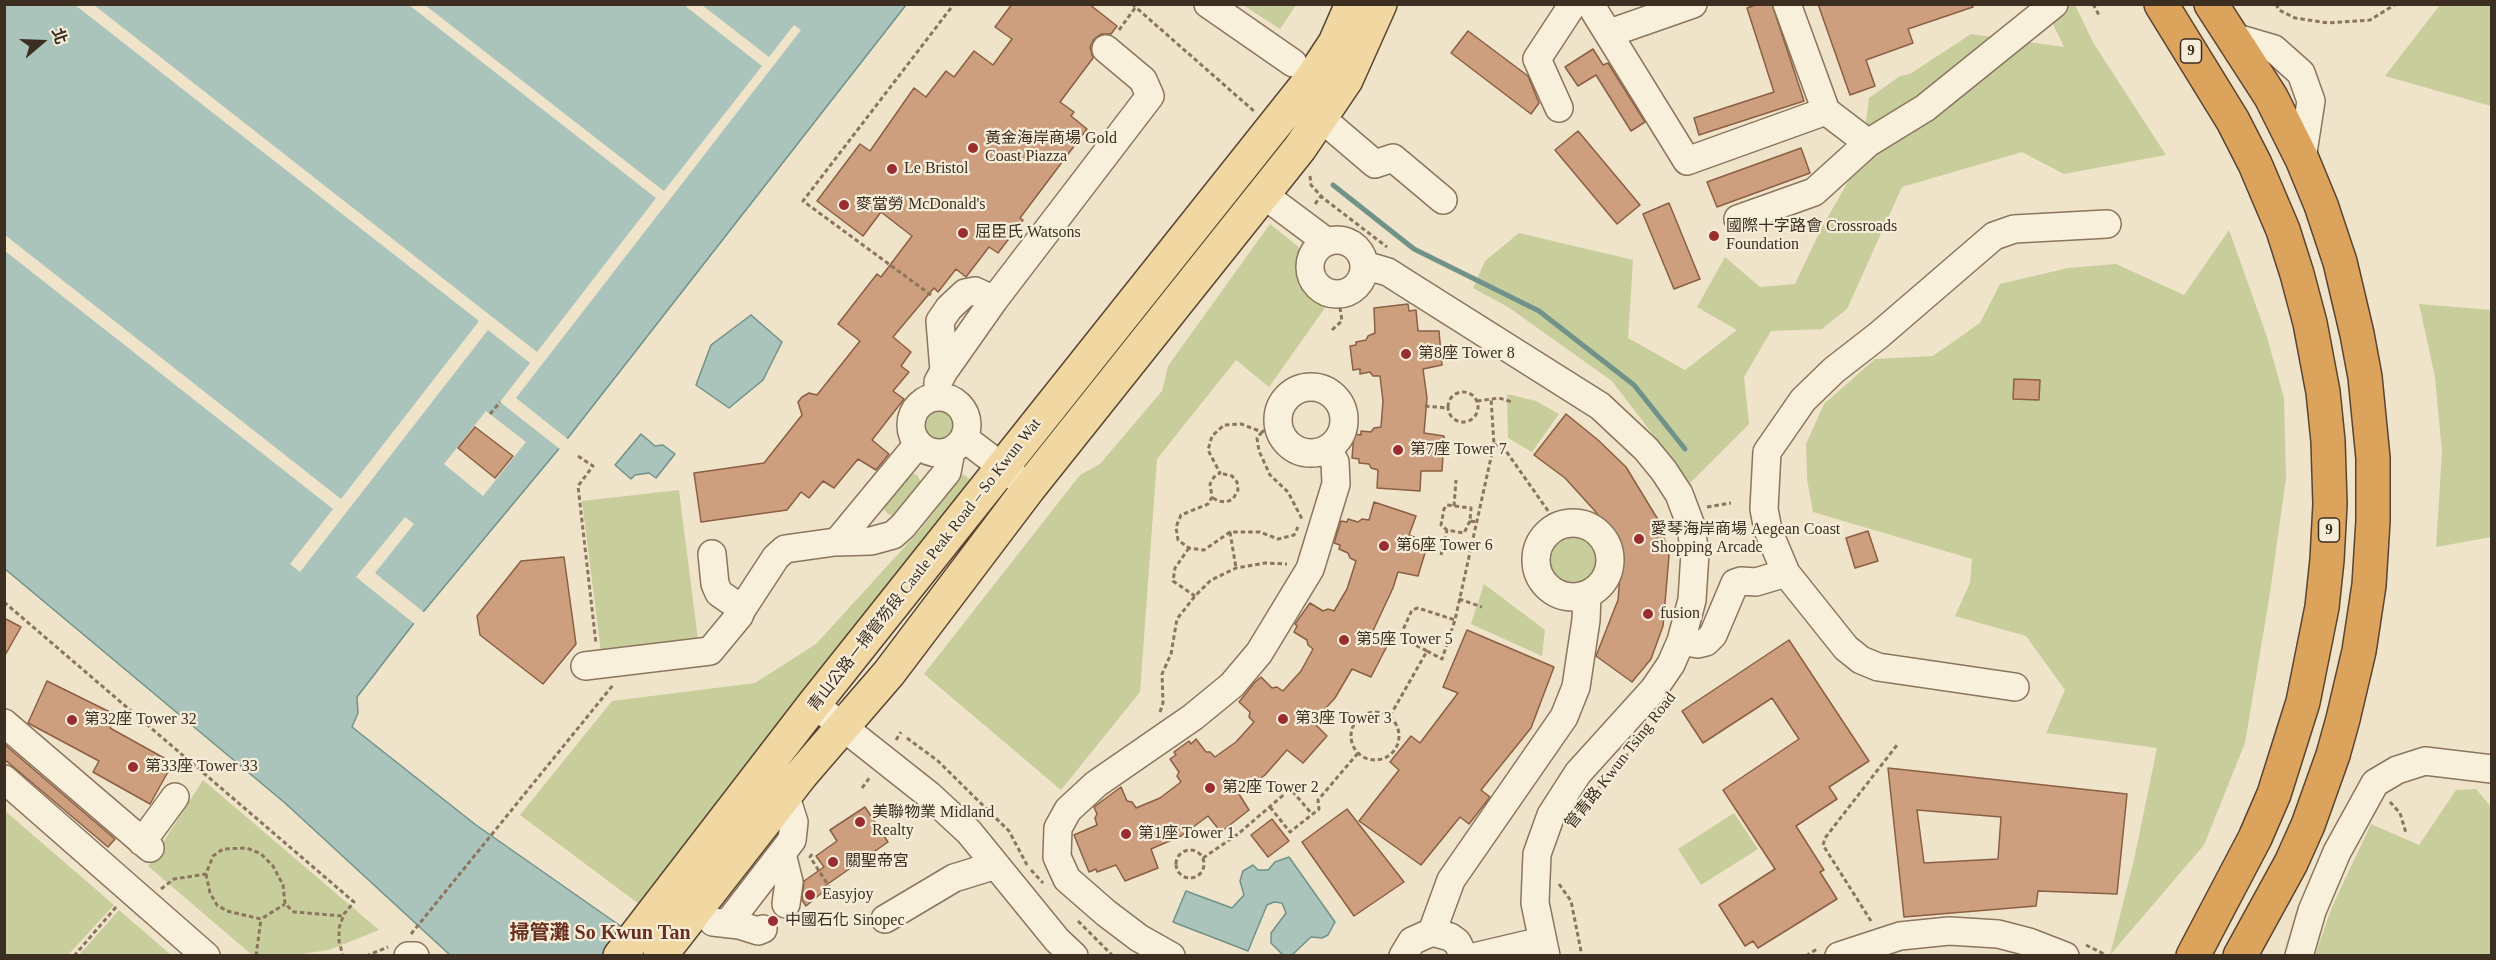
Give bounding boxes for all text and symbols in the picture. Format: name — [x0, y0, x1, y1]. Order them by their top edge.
north arrow — [12, 12, 72, 72]
text: 北 — [49, 26, 70, 46]
road number: 9 — [2180, 39, 2202, 63]
place label: 黃金海岸商場 Gold Coast Piazza — [985, 129, 1117, 167]
marker: 黃金海岸商場 Gold Coast Piazza — [966, 141, 980, 155]
place label: Le Bristol — [904, 159, 968, 179]
marker: Le Bristol — [885, 162, 899, 176]
place label: 麥當勞 McDonald's — [856, 195, 986, 215]
marker: 麥當勞 McDonald's — [837, 198, 851, 212]
place label: 國際十字路會 Crossroads Foundation — [1726, 217, 1897, 255]
place label: 屈臣氏 Watsons — [975, 223, 1081, 243]
marker: 屈臣氏 Watsons — [956, 226, 970, 240]
marker: 國際十字路會 Crossroads Foundation — [1707, 229, 1721, 243]
place label: 第8座 Tower 8 — [1418, 344, 1515, 364]
marker: 第8座 Tower 8 — [1399, 347, 1413, 361]
street label: 青山公路－掃管笏段 Castle Peak Road – So Kwun Wat — [805, 415, 1045, 715]
place label: 第7座 Tower 7 — [1410, 440, 1507, 460]
marker: 第7座 Tower 7 — [1391, 443, 1405, 457]
road number: 9 — [2318, 518, 2340, 542]
place label: 愛琴海岸商場 Aegean Coast Shopping Arcade — [1651, 520, 1840, 558]
marker: 愛琴海岸商場 Aegean Coast Shopping Arcade — [1632, 532, 1646, 546]
place label: 第6座 Tower 6 — [1396, 536, 1493, 556]
marker: 第6座 Tower 6 — [1377, 539, 1391, 553]
place label: fusion — [1660, 604, 1700, 624]
marker: fusion — [1641, 607, 1655, 621]
place label: 第5座 Tower 5 — [1356, 630, 1453, 650]
marker: 第5座 Tower 5 — [1337, 633, 1351, 647]
street label: 管青路 Kwun Tsing Road — [1562, 689, 1680, 833]
place label: 第3座 Tower 3 — [1295, 709, 1392, 729]
place label: 第32座 Tower 32 — [84, 710, 197, 730]
marker: 第3座 Tower 3 — [1276, 712, 1290, 726]
marker: 第32座 Tower 32 — [65, 713, 79, 727]
place label: 第33座 Tower 33 — [145, 757, 258, 777]
marker: 第33座 Tower 33 — [126, 760, 140, 774]
place label: 第2座 Tower 2 — [1222, 778, 1319, 798]
marker: 第2座 Tower 2 — [1203, 781, 1217, 795]
place label: 美聯物業 Midland Realty — [872, 803, 994, 841]
marker: 美聯物業 Midland Realty — [853, 815, 867, 829]
place label: 第1座 Tower 1 — [1138, 824, 1235, 844]
marker: 第1座 Tower 1 — [1119, 827, 1133, 841]
place label: 關聖帝宮 — [845, 852, 909, 872]
marker: 關聖帝宮 — [826, 855, 840, 869]
place label: Easyjoy — [822, 885, 874, 905]
marker: Easyjoy — [803, 888, 817, 902]
place label: 中國石化 Sinopec — [785, 911, 905, 931]
marker: 中國石化 Sinopec — [766, 914, 780, 928]
district label: 掃管灘 So Kwun Tan — [510, 922, 690, 946]

